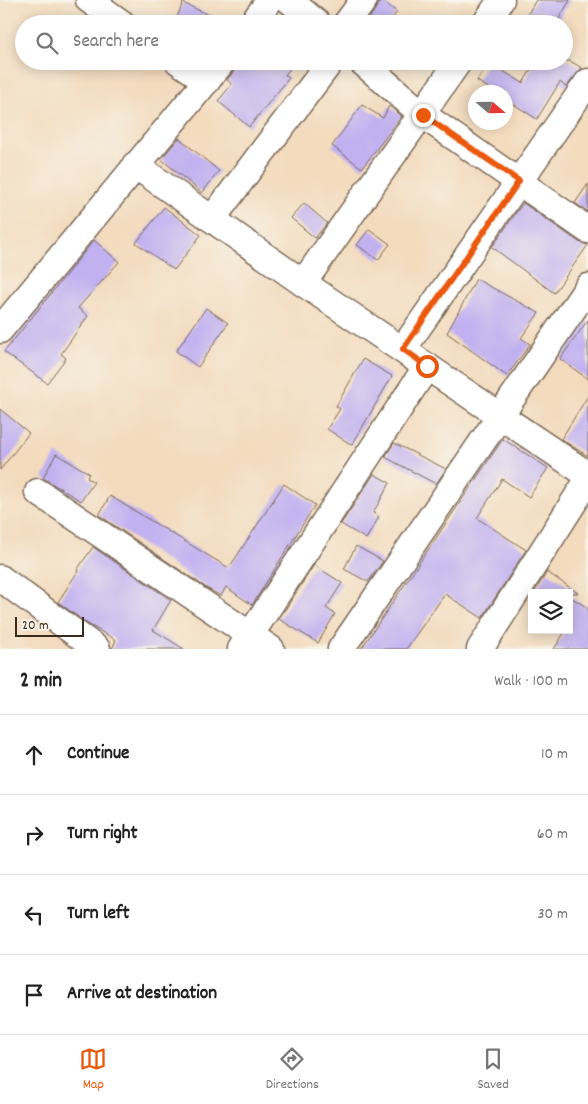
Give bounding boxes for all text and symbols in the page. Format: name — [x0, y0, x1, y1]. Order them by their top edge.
search box — [15, 15, 573, 70]
icon: search — [33, 29, 61, 57]
text: Search here — [73, 29, 159, 56]
north arrow — [468, 85, 513, 130]
route end — [412, 104, 435, 127]
route start — [416, 355, 439, 378]
map controls — [528, 589, 573, 634]
button: layers — [528, 589, 573, 634]
scale bar — [15, 614, 84, 637]
text: 20 m — [22, 616, 49, 636]
text: 2 min — [20, 667, 62, 697]
text: Walk · 100 m — [494, 670, 568, 693]
icon: ahead — [20, 741, 48, 769]
text: Continue — [67, 741, 129, 768]
text: 10 m — [541, 743, 568, 766]
icon: right — [20, 821, 48, 849]
text: Turn right — [67, 821, 138, 848]
text: 60 m — [537, 823, 568, 846]
icon: left — [20, 901, 48, 929]
text: Turn left — [67, 901, 130, 928]
text: 30 m — [538, 903, 568, 926]
icon: arrive — [20, 981, 48, 1009]
text: Arrive at destination — [67, 981, 217, 1008]
tab: Map — [79, 1045, 107, 1095]
tab: Directions — [266, 1045, 319, 1095]
tab: Saved — [477, 1045, 509, 1095]

